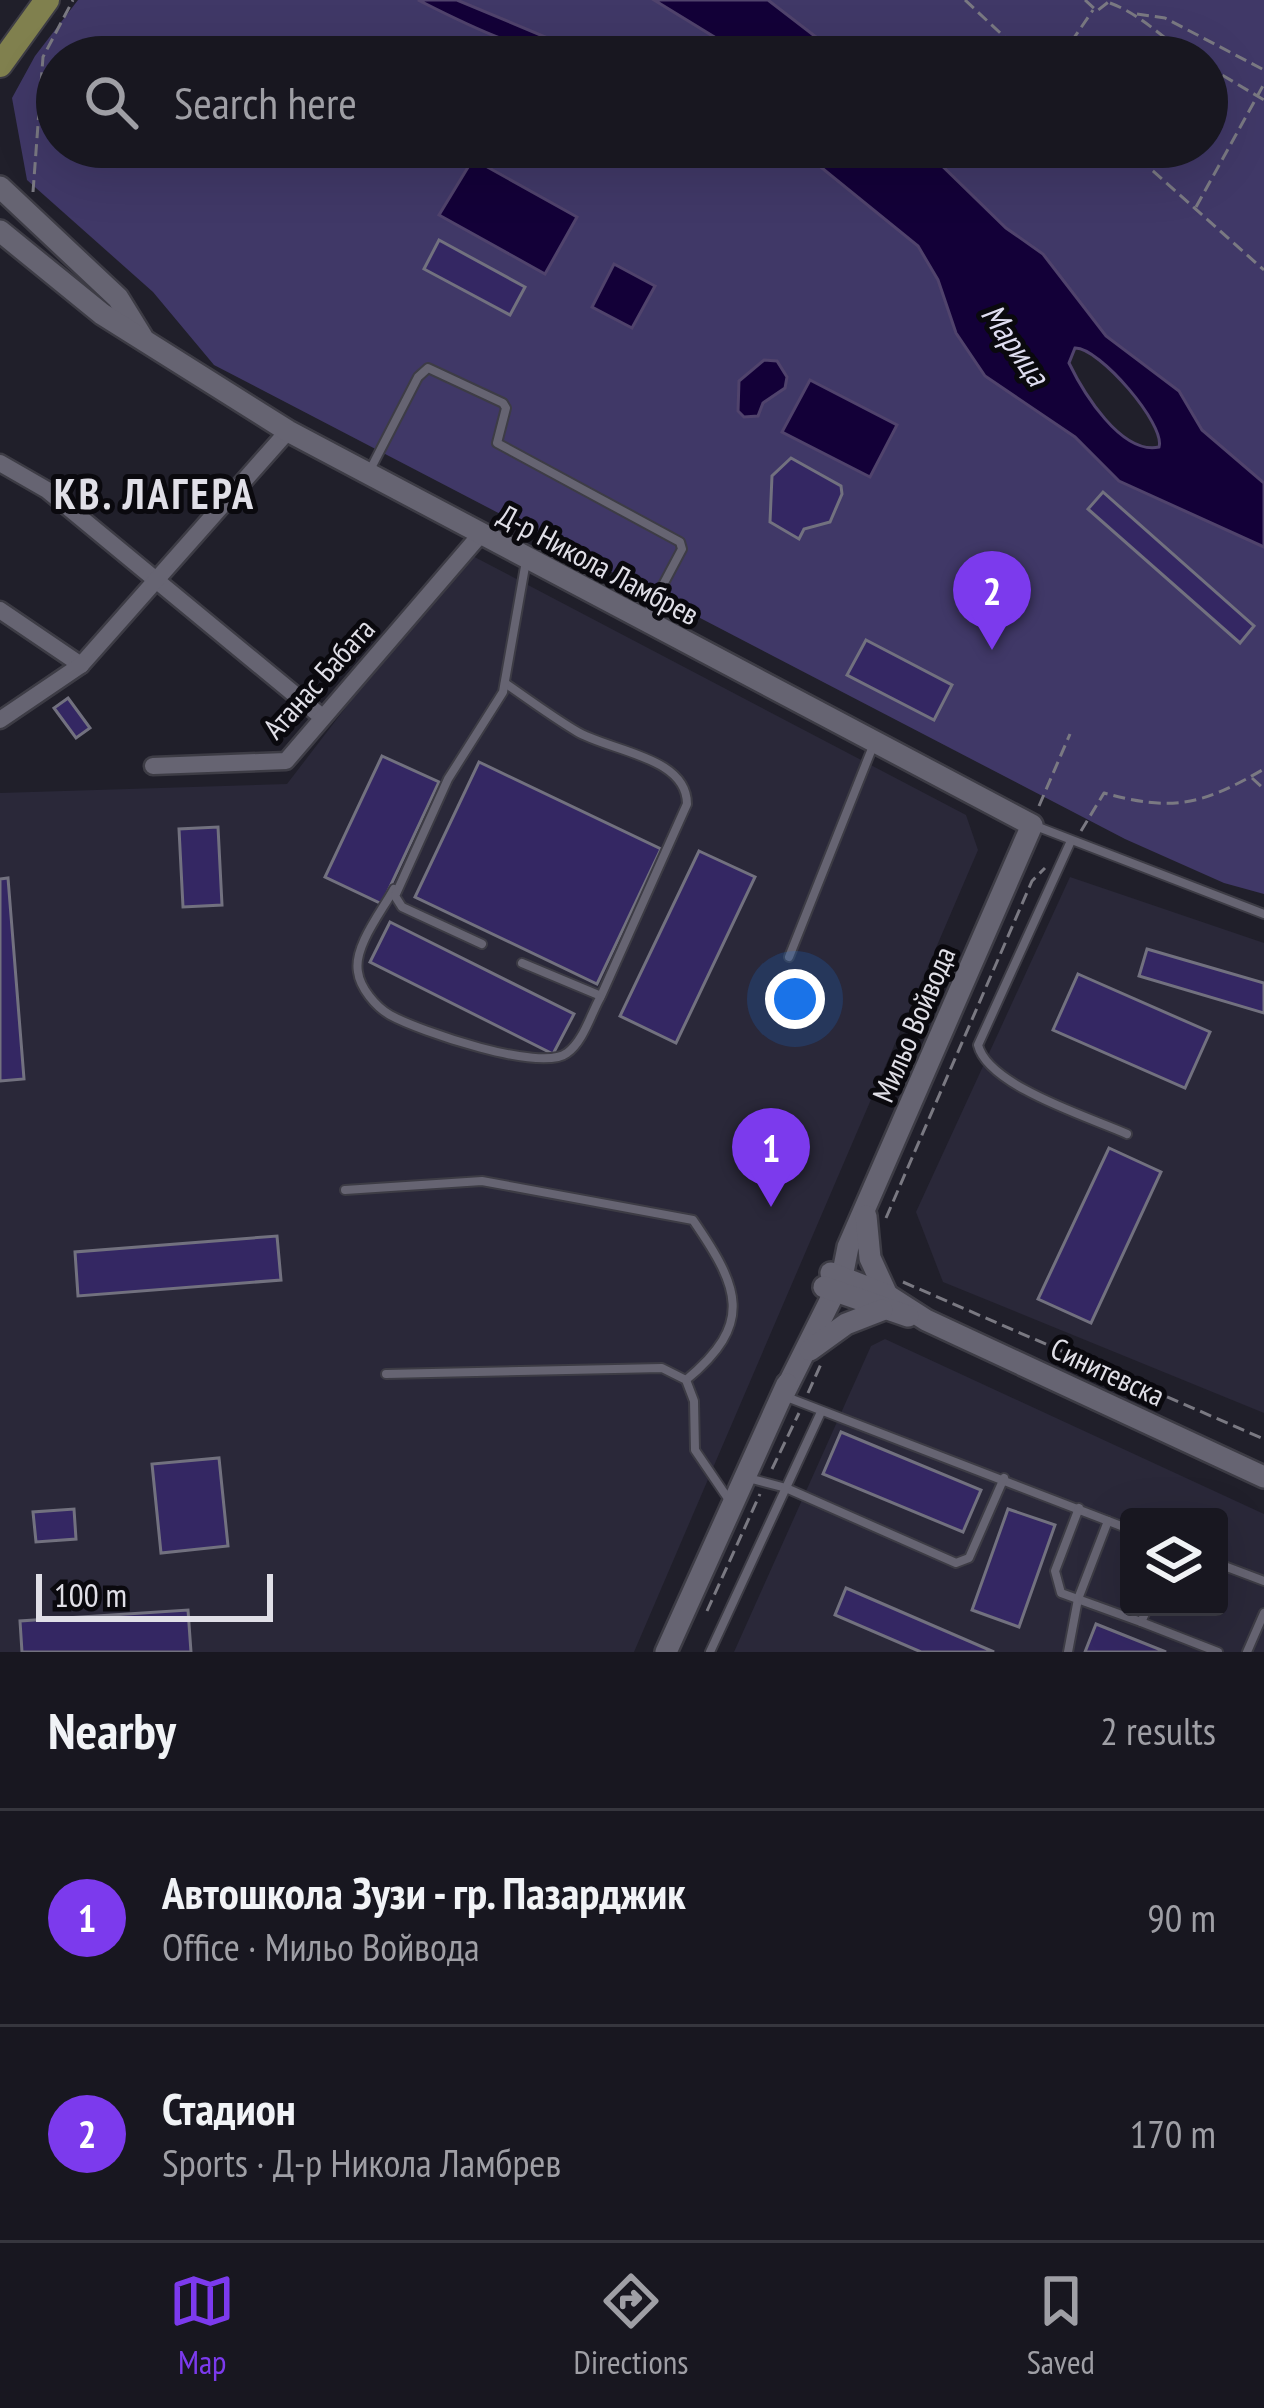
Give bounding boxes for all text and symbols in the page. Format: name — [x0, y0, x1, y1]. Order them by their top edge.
search box — [36, 36, 1228, 168]
icon: search — [78, 69, 144, 135]
text: Search here — [174, 73, 357, 131]
water label: Марица — [972, 294, 1061, 395]
district label: КВ. ЛАГЕРА — [54, 466, 256, 521]
street label: Д-р Никола Ламбрев — [492, 495, 706, 633]
pin: 2 — [953, 551, 1031, 650]
street label: Атанас Бабата — [254, 610, 382, 746]
street label: Мильо Войвода — [863, 940, 963, 1108]
your location — [765, 969, 825, 1029]
pin: 1 — [732, 1108, 810, 1207]
street label: Синитевска — [1045, 1328, 1171, 1414]
map controls — [1120, 1508, 1228, 1616]
button: layers — [1120, 1508, 1228, 1616]
scale bar — [36, 1568, 273, 1621]
text: 100 m — [54, 1573, 127, 1616]
text: Nearby — [48, 1697, 176, 1763]
text: 2 results — [1100, 1705, 1216, 1756]
text: Автошкола Зузи - гр. Пазарджик — [162, 1863, 686, 1921]
text: 1 — [78, 1892, 96, 1943]
text: 90 m — [1147, 1892, 1216, 1943]
text: Office · Мильо Войвода — [162, 1921, 480, 1972]
text: Стадион — [162, 2079, 296, 2137]
text: 2 — [78, 2108, 96, 2159]
text: 170 m — [1130, 2108, 1216, 2159]
text: Sports · Д-р Никола Ламбрев — [162, 2137, 561, 2188]
tab: Map — [169, 2268, 235, 2383]
tab: Directions — [574, 2268, 688, 2383]
tab: Saved — [1027, 2268, 1095, 2383]

